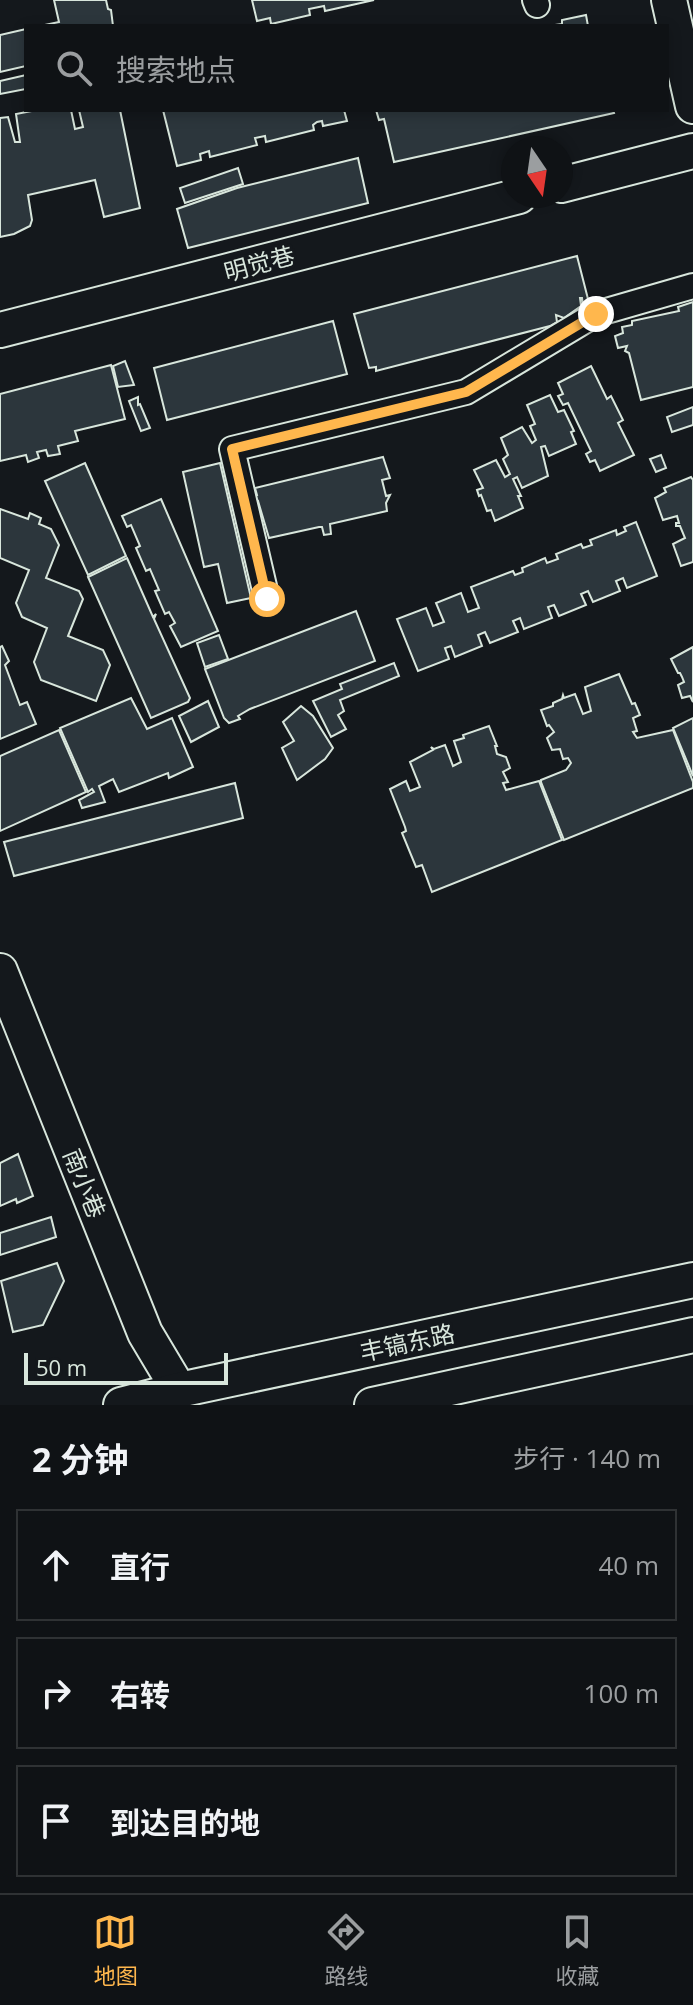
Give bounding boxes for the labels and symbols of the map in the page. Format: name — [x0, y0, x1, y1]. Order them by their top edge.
north arrow — [501, 136, 573, 208]
street label: 明觉巷 — [220, 238, 298, 288]
route end — [578, 296, 614, 332]
route start — [249, 581, 285, 617]
street label: 南小巷 — [56, 1143, 114, 1223]
street label: 丰镐东路 — [357, 1316, 457, 1368]
scale bar — [24, 1349, 228, 1385]

